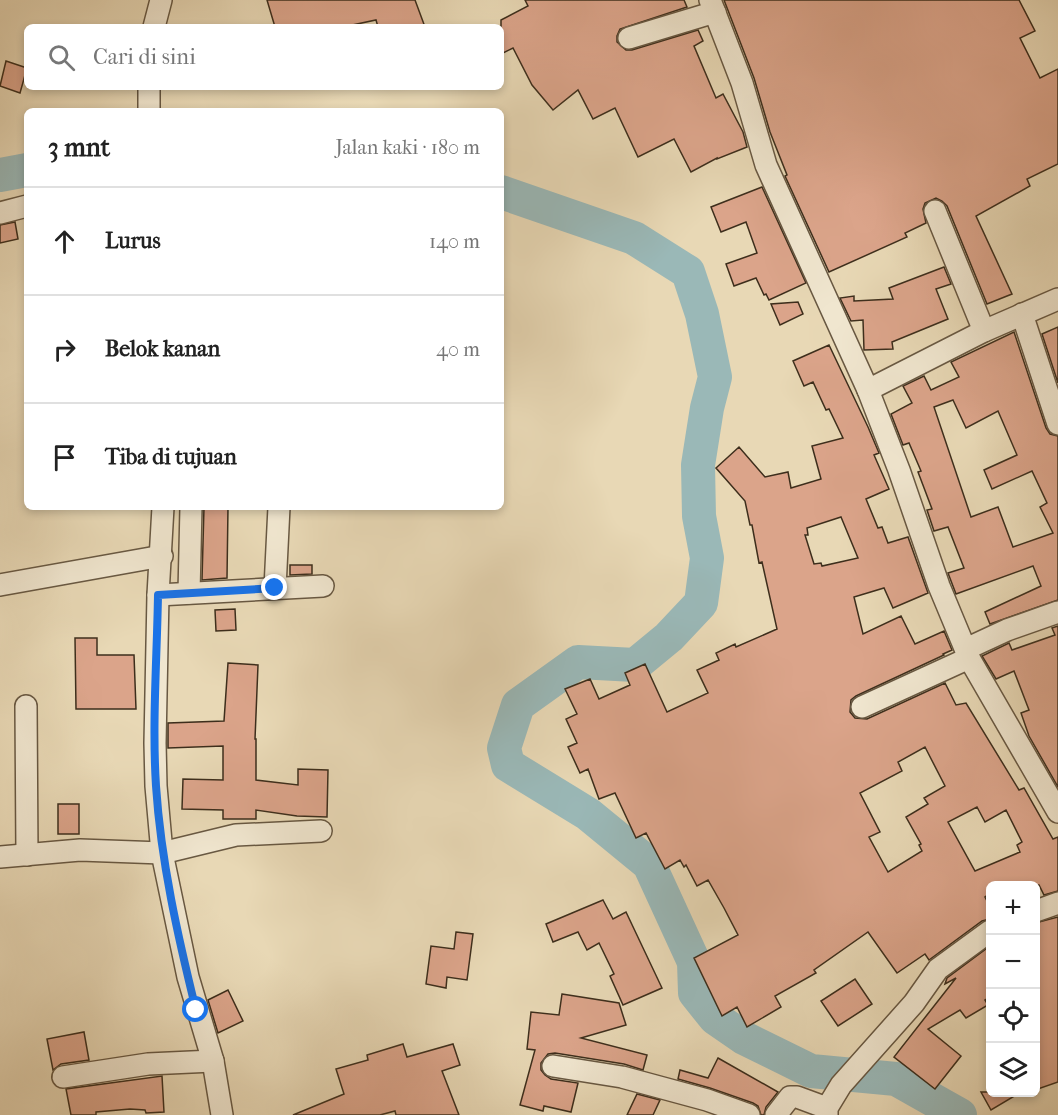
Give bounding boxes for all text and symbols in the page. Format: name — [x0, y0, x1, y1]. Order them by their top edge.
search box — [24, 24, 504, 90]
icon: search — [45, 41, 78, 74]
text: Cari di sini — [93, 44, 196, 70]
text: 3 mnt — [48, 132, 110, 163]
text: Jalan kaki · 180 m — [336, 136, 480, 159]
icon: ahead — [48, 225, 81, 258]
text: Lurus — [105, 228, 161, 254]
text: 140 m — [429, 230, 480, 253]
icon: right — [48, 333, 81, 366]
text: Belok kanan — [105, 336, 220, 362]
text: 40 m — [436, 338, 480, 361]
icon: arrive — [48, 441, 81, 474]
text: Tiba di tujuan — [105, 444, 237, 470]
route end — [261, 574, 287, 600]
map controls — [986, 881, 1040, 1097]
button: + — [986, 881, 1040, 935]
button: − — [986, 935, 1040, 989]
button: locate — [986, 989, 1040, 1043]
route start — [182, 996, 208, 1022]
button: layers — [986, 1043, 1040, 1097]

